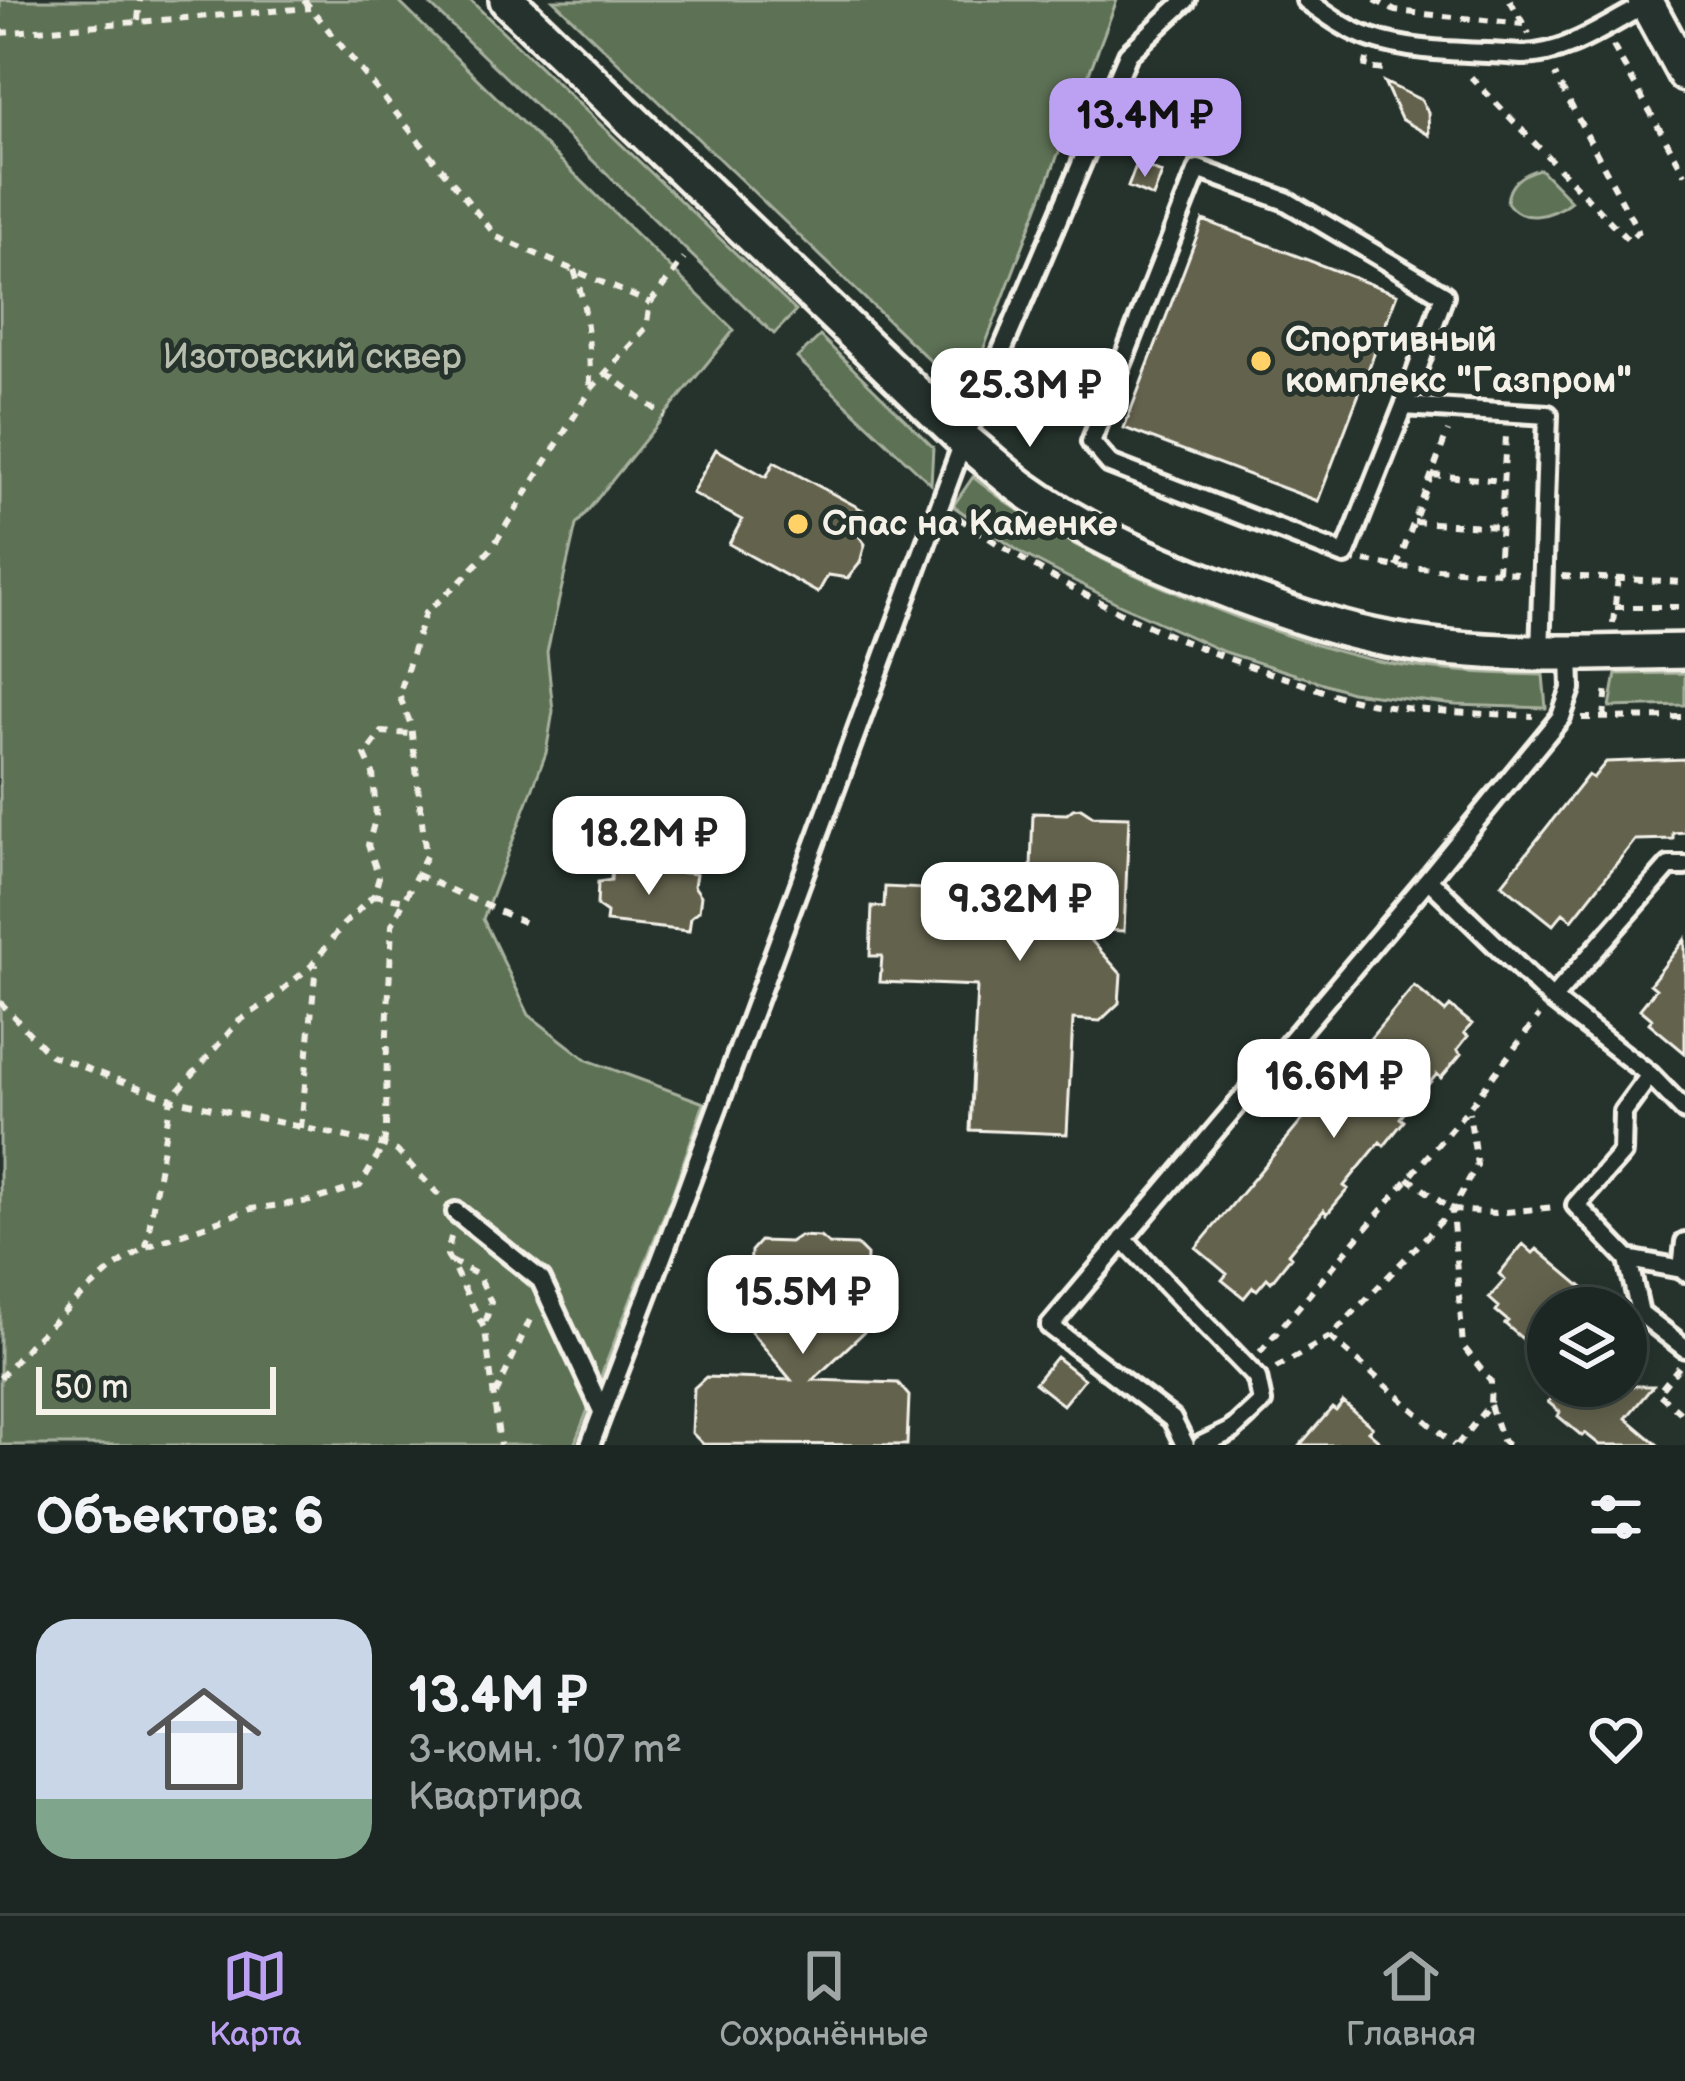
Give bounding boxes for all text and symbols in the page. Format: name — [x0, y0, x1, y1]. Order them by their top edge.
pin: 13.4M ₽ — [1034, 78, 1256, 180]
text: 13.4M ₽ — [1076, 93, 1214, 140]
place label: Спортивный комплекс "Газпром" — [1285, 319, 1632, 403]
park label: Изотовский сквер — [163, 336, 461, 379]
pin: 25.3M ₽ — [919, 348, 1141, 450]
marker: Спортивный комплекс "Газпром" — [1248, 348, 1274, 374]
text: 25.3M ₽ — [958, 363, 1102, 410]
place label: Спас на Каменке — [822, 503, 1118, 546]
marker: Спас на Каменке — [785, 511, 811, 537]
pin: 18.2M ₽ — [538, 796, 760, 898]
text: 18.2M ₽ — [580, 811, 718, 858]
pin: 9.32M ₽ — [909, 862, 1131, 964]
text: 9.32M ₽ — [948, 877, 1092, 924]
pin: 16.6M ₽ — [1223, 1039, 1445, 1141]
text: 16.6M ₽ — [1264, 1054, 1404, 1101]
pin: 15.5M ₽ — [692, 1255, 914, 1357]
text: 15.5M ₽ — [735, 1270, 871, 1317]
map controls — [1527, 1287, 1647, 1407]
button: layers — [1527, 1287, 1647, 1407]
scale bar — [36, 1361, 276, 1414]
text: 50 m — [54, 1368, 129, 1408]
icon: filters — [1583, 1484, 1649, 1550]
text: Объектов: 6 — [36, 1487, 324, 1548]
text: 13.4M ₽ — [408, 1666, 588, 1727]
icon: home — [132, 1667, 276, 1811]
icon: heart — [1583, 1706, 1649, 1772]
text: 3-комн. · 107 m² — [408, 1727, 682, 1774]
text: Квартира — [408, 1774, 583, 1821]
tab: Карта — [209, 1943, 302, 2055]
tab: Сохранённые — [720, 1943, 928, 2055]
tab: Главная — [1346, 1943, 1476, 2055]

